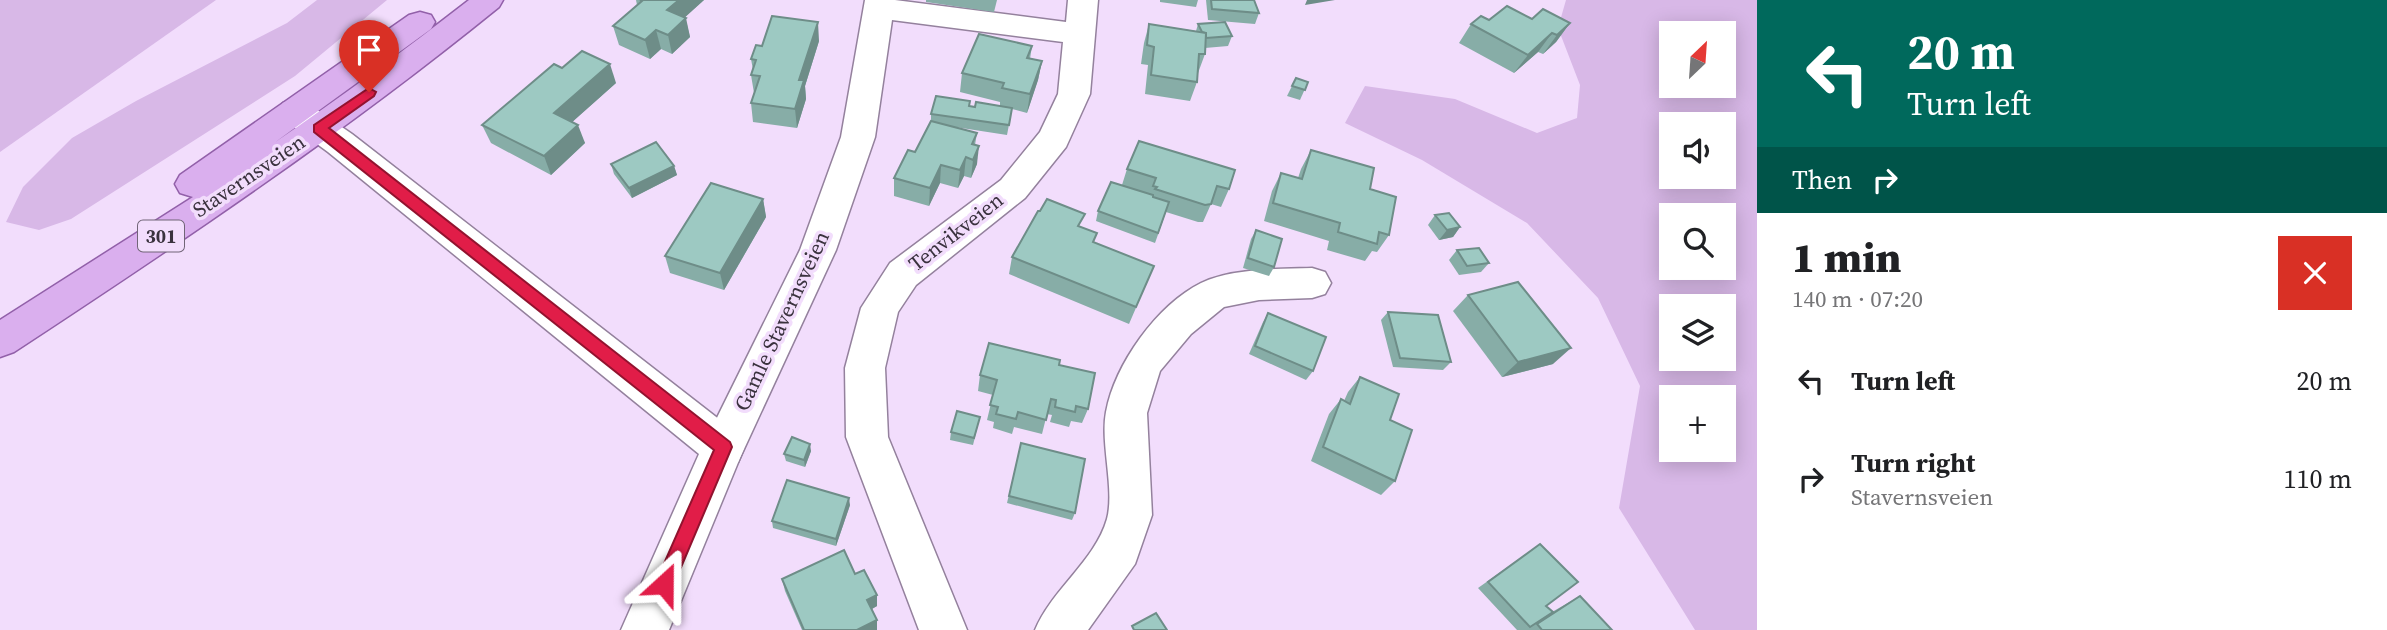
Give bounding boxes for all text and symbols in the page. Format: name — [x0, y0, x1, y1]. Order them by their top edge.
text: 20 m — [1907, 18, 2015, 85]
pin — [339, 20, 399, 92]
north arrow — [1659, 21, 1736, 98]
map controls — [1659, 21, 1736, 462]
icon: left — [1792, 28, 1883, 119]
icon: arrive — [350, 31, 388, 69]
text: Turn left — [1907, 82, 2031, 126]
button: sound — [1659, 112, 1736, 189]
street label: Stavernsveien — [187, 127, 311, 224]
icon: right — [1866, 161, 1904, 199]
text: Then — [1792, 162, 1852, 198]
street label: Tenvikveien — [902, 185, 1009, 278]
button: search — [1659, 203, 1736, 280]
road number: 301 — [138, 220, 184, 252]
street label: Gamle Stavernsveien — [727, 226, 836, 416]
text: 1 min — [1792, 228, 1902, 286]
button: close — [2278, 236, 2352, 310]
text: 140 m · 07:20 — [1792, 283, 1923, 315]
button: layers — [1659, 294, 1736, 371]
icon: left — [1792, 362, 1830, 400]
text: Turn left — [1851, 363, 1955, 399]
text: 20 m — [2297, 363, 2352, 399]
button: + — [1659, 385, 1736, 462]
text: Turn right — [1851, 445, 1975, 481]
icon: right — [1792, 460, 1830, 498]
text: 110 m — [2284, 461, 2352, 497]
text: Stavernsveien — [1851, 481, 1993, 513]
position arrow — [627, 547, 701, 621]

